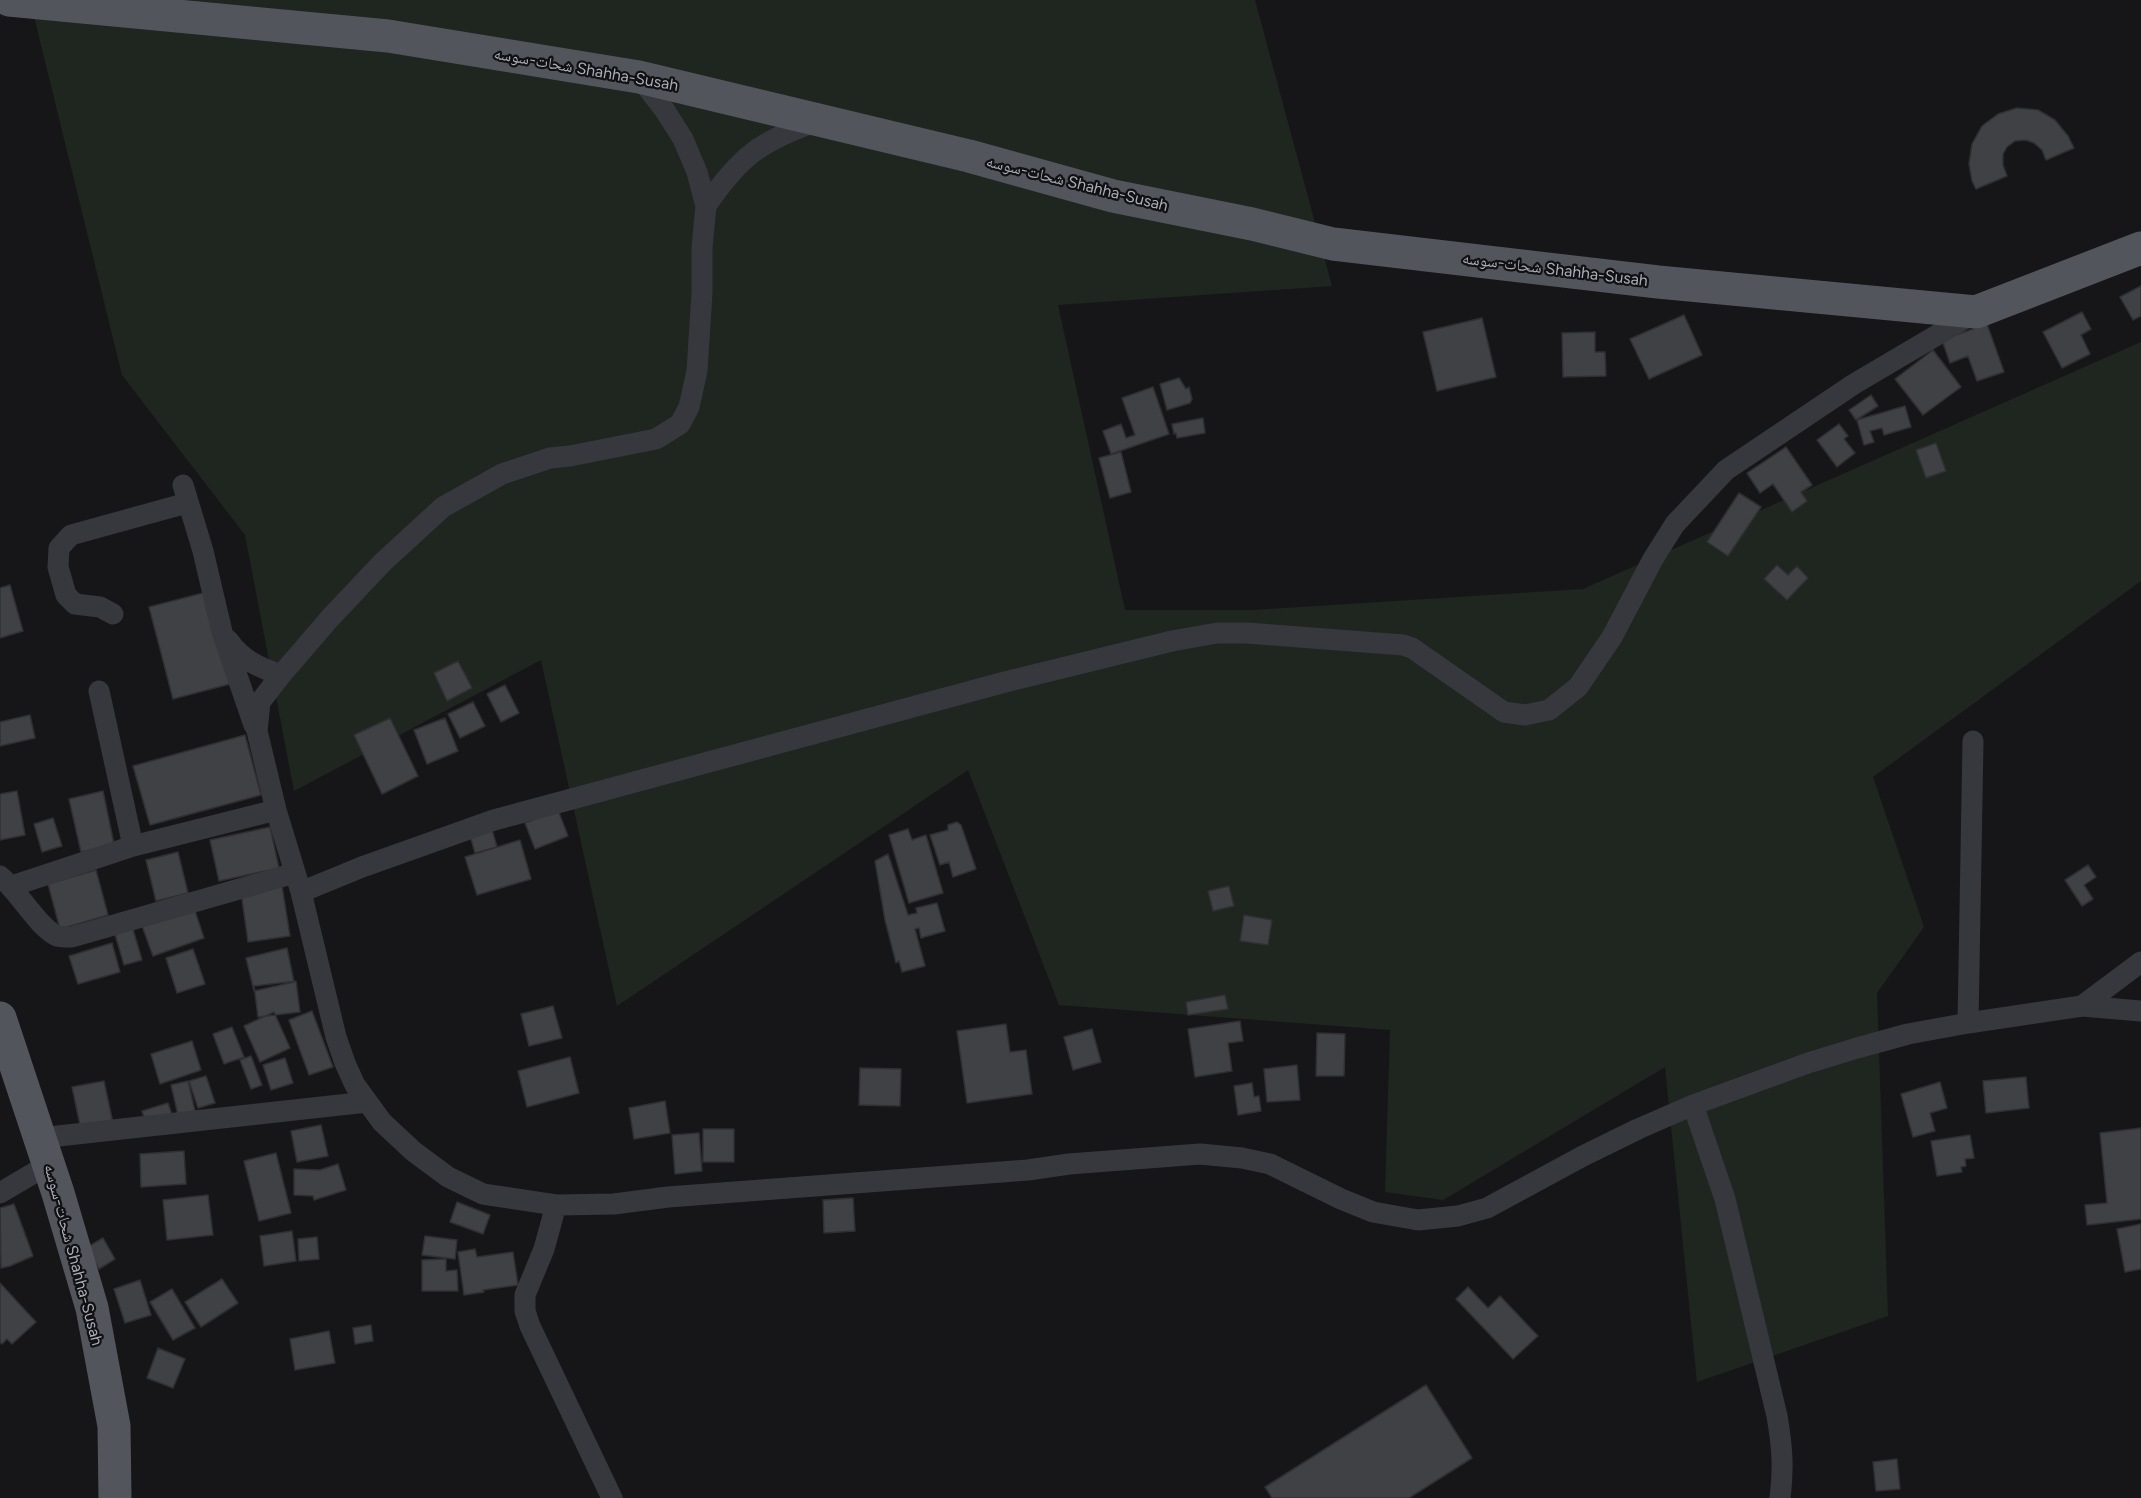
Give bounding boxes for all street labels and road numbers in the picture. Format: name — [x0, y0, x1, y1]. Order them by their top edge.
street label: شحات-سوسه Shahha-Susah — [492, 44, 680, 96]
street label: شحات-سوسه Shahha-Susah — [984, 152, 1170, 216]
street label: شحات-سوسه Shahha-Susah — [1461, 249, 1649, 291]
street label: شحات-سوسه Shahha-Susah — [40, 1162, 106, 1348]

